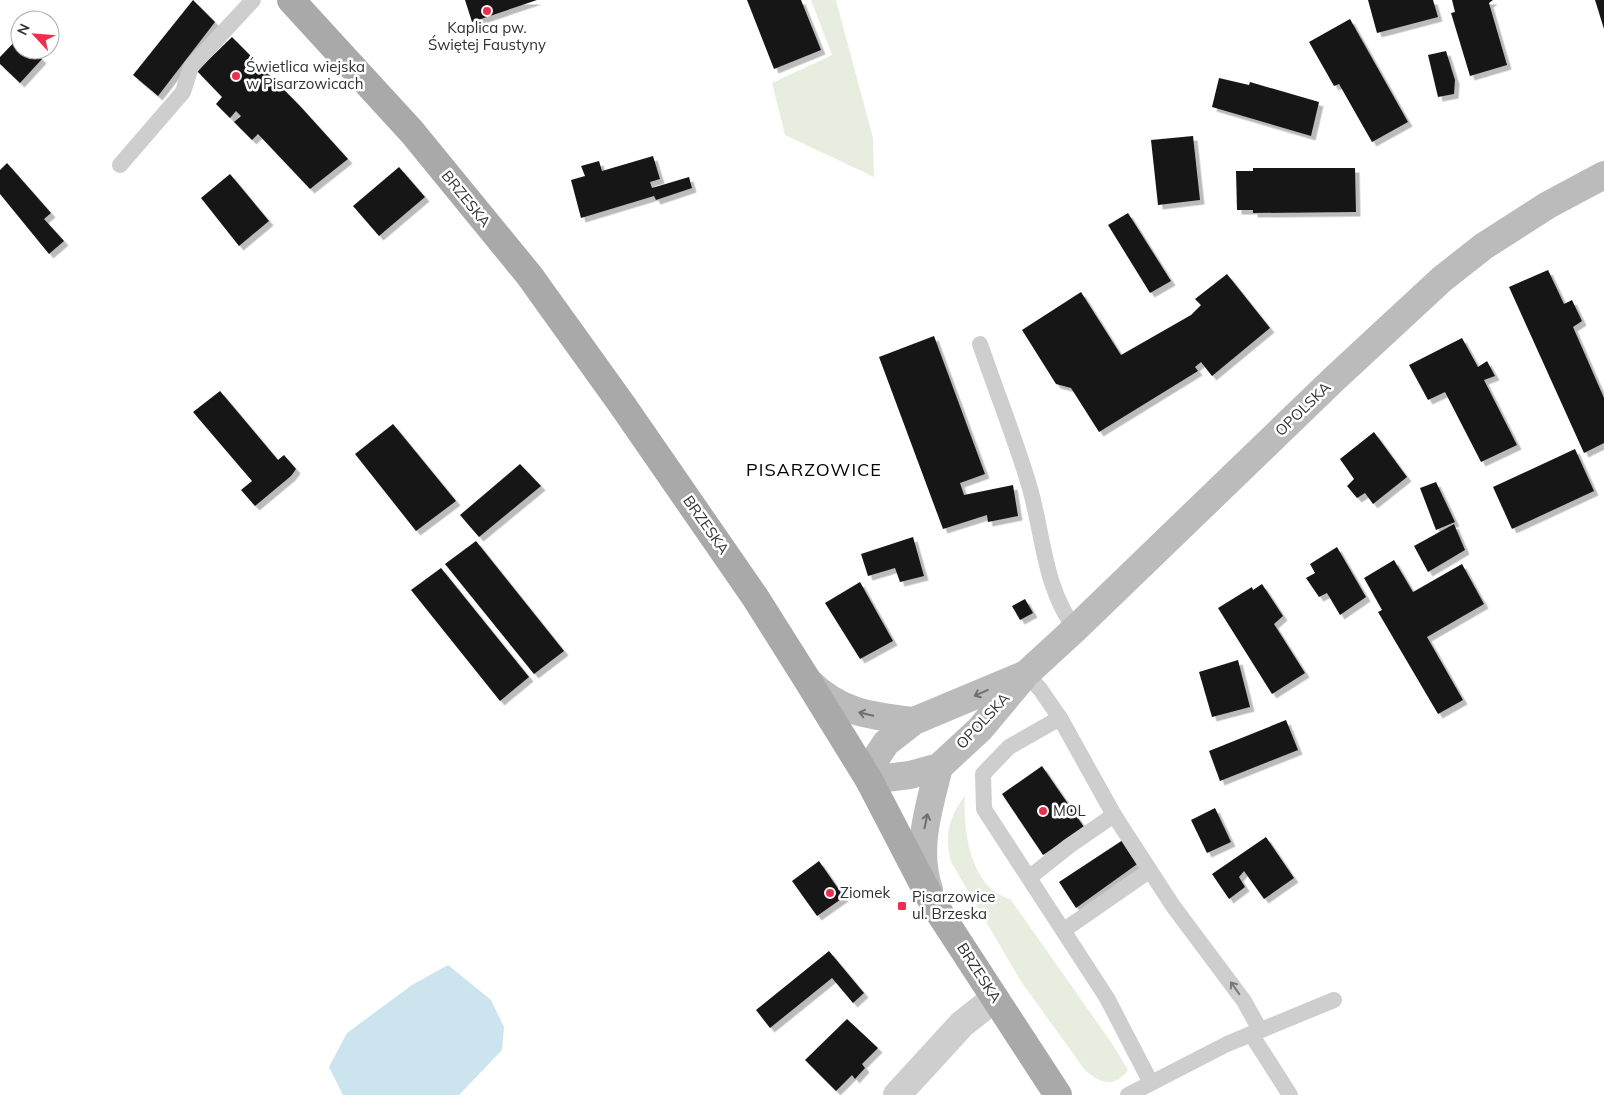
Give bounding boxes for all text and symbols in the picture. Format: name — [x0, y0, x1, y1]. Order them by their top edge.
marker: Kaplica pw. Świętej Faustyny — [481, 5, 493, 17]
north arrow — [10, 10, 60, 60]
place label: Kaplica pw. Świętej Faustyny — [428, 18, 546, 54]
text: N — [13, 21, 34, 38]
place label: Świetlica wiejska w Pisarzowicach — [246, 57, 365, 93]
marker: Świetlica wiejska w Pisarzowicach — [230, 70, 242, 82]
street label: BRZESKA — [438, 166, 495, 231]
street label: OPOLSKA — [1271, 377, 1334, 440]
district label: PISARZOWICE — [746, 458, 882, 481]
street label: BRZESKA — [679, 492, 734, 558]
street label: OPOLSKA — [952, 689, 1014, 753]
one-way arrow — [974, 689, 989, 699]
one-way arrow — [859, 709, 875, 718]
place label: MOL — [1053, 801, 1086, 820]
marker: MOL — [1037, 805, 1049, 817]
one-way arrow — [922, 814, 932, 830]
place label: Ziomek — [840, 883, 890, 902]
marker: Ziomek — [824, 887, 836, 899]
place label: Pisarzowice ul. Brzeska — [912, 887, 995, 923]
marker: Pisarzowice ul. Brzeska — [896, 900, 908, 912]
street label: BRZESKA — [953, 939, 1006, 1006]
one-way arrow — [1230, 982, 1240, 996]

